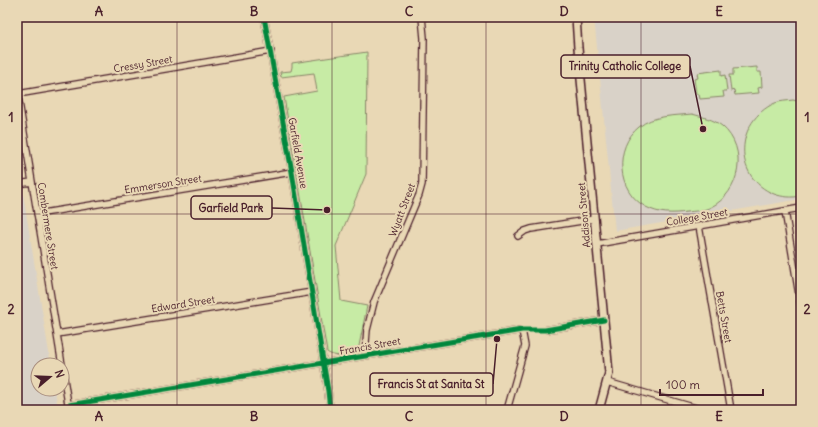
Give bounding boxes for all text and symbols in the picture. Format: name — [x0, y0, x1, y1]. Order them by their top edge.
text: A — [95, 3, 104, 20]
text: B — [250, 3, 259, 20]
text: C — [405, 3, 414, 20]
text: D — [559, 3, 569, 20]
text: E — [715, 3, 723, 20]
street label: Cressy Street — [113, 52, 174, 76]
callout: Trinity Catholic College — [561, 55, 690, 78]
text: Trinity Catholic College — [569, 59, 681, 74]
text: 1 — [8, 109, 14, 126]
text: 1 — [804, 109, 810, 126]
street label: Garfield Avenue — [285, 116, 311, 190]
street label: Emmerson Street — [124, 171, 203, 197]
street label: Combermere Street — [35, 181, 61, 271]
street label: Wyatt Street — [386, 181, 418, 238]
street label: Addison Street — [575, 181, 593, 248]
callout: Garfield Park — [191, 196, 272, 219]
text: Garfield Park — [199, 201, 264, 215]
street label: College Street — [665, 205, 729, 229]
street label: Betts Street — [713, 290, 735, 344]
street label: Edward Street — [150, 292, 216, 315]
text: 2 — [7, 301, 15, 318]
text: 2 — [803, 301, 811, 318]
street label: Francis Street — [339, 334, 402, 358]
north arrow — [30, 357, 70, 397]
text: N — [52, 368, 67, 380]
scale bar — [660, 371, 763, 397]
callout: Francis St at Sanita St — [370, 373, 493, 396]
text: Francis St at Sanita St — [378, 377, 485, 391]
text: 100 m — [666, 377, 700, 392]
text: A — [95, 408, 104, 425]
text: B — [250, 408, 259, 425]
text: C — [405, 408, 414, 425]
text: D — [559, 408, 569, 425]
text: E — [715, 408, 723, 425]

